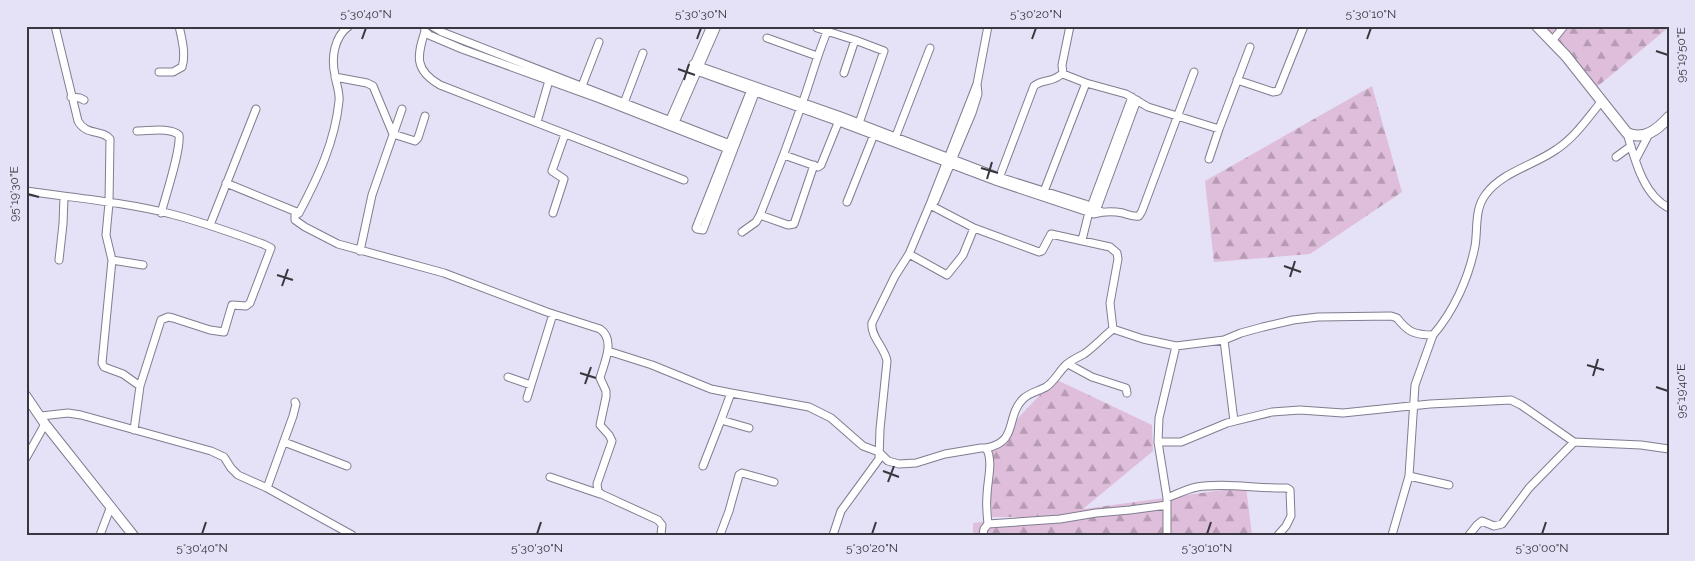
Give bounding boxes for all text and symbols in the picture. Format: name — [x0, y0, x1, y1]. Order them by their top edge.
text: 5°30'40"N — [340, 7, 392, 21]
text: 5°30'30"N — [675, 7, 727, 21]
text: 5°30'20"N — [1010, 7, 1062, 21]
text: 5°30'10"N — [1346, 7, 1396, 21]
text: 95°19'50"E — [1674, 27, 1688, 83]
text: 95°19'30"E — [7, 166, 21, 222]
text: 95°19'40"E — [1674, 364, 1688, 418]
text: 5°30'40"N — [176, 541, 228, 555]
text: 5°30'30"N — [511, 541, 563, 555]
text: 5°30'20"N — [846, 541, 898, 555]
text: 5°30'10"N — [1182, 541, 1232, 555]
text: 5°30'00"N — [1516, 541, 1568, 555]

